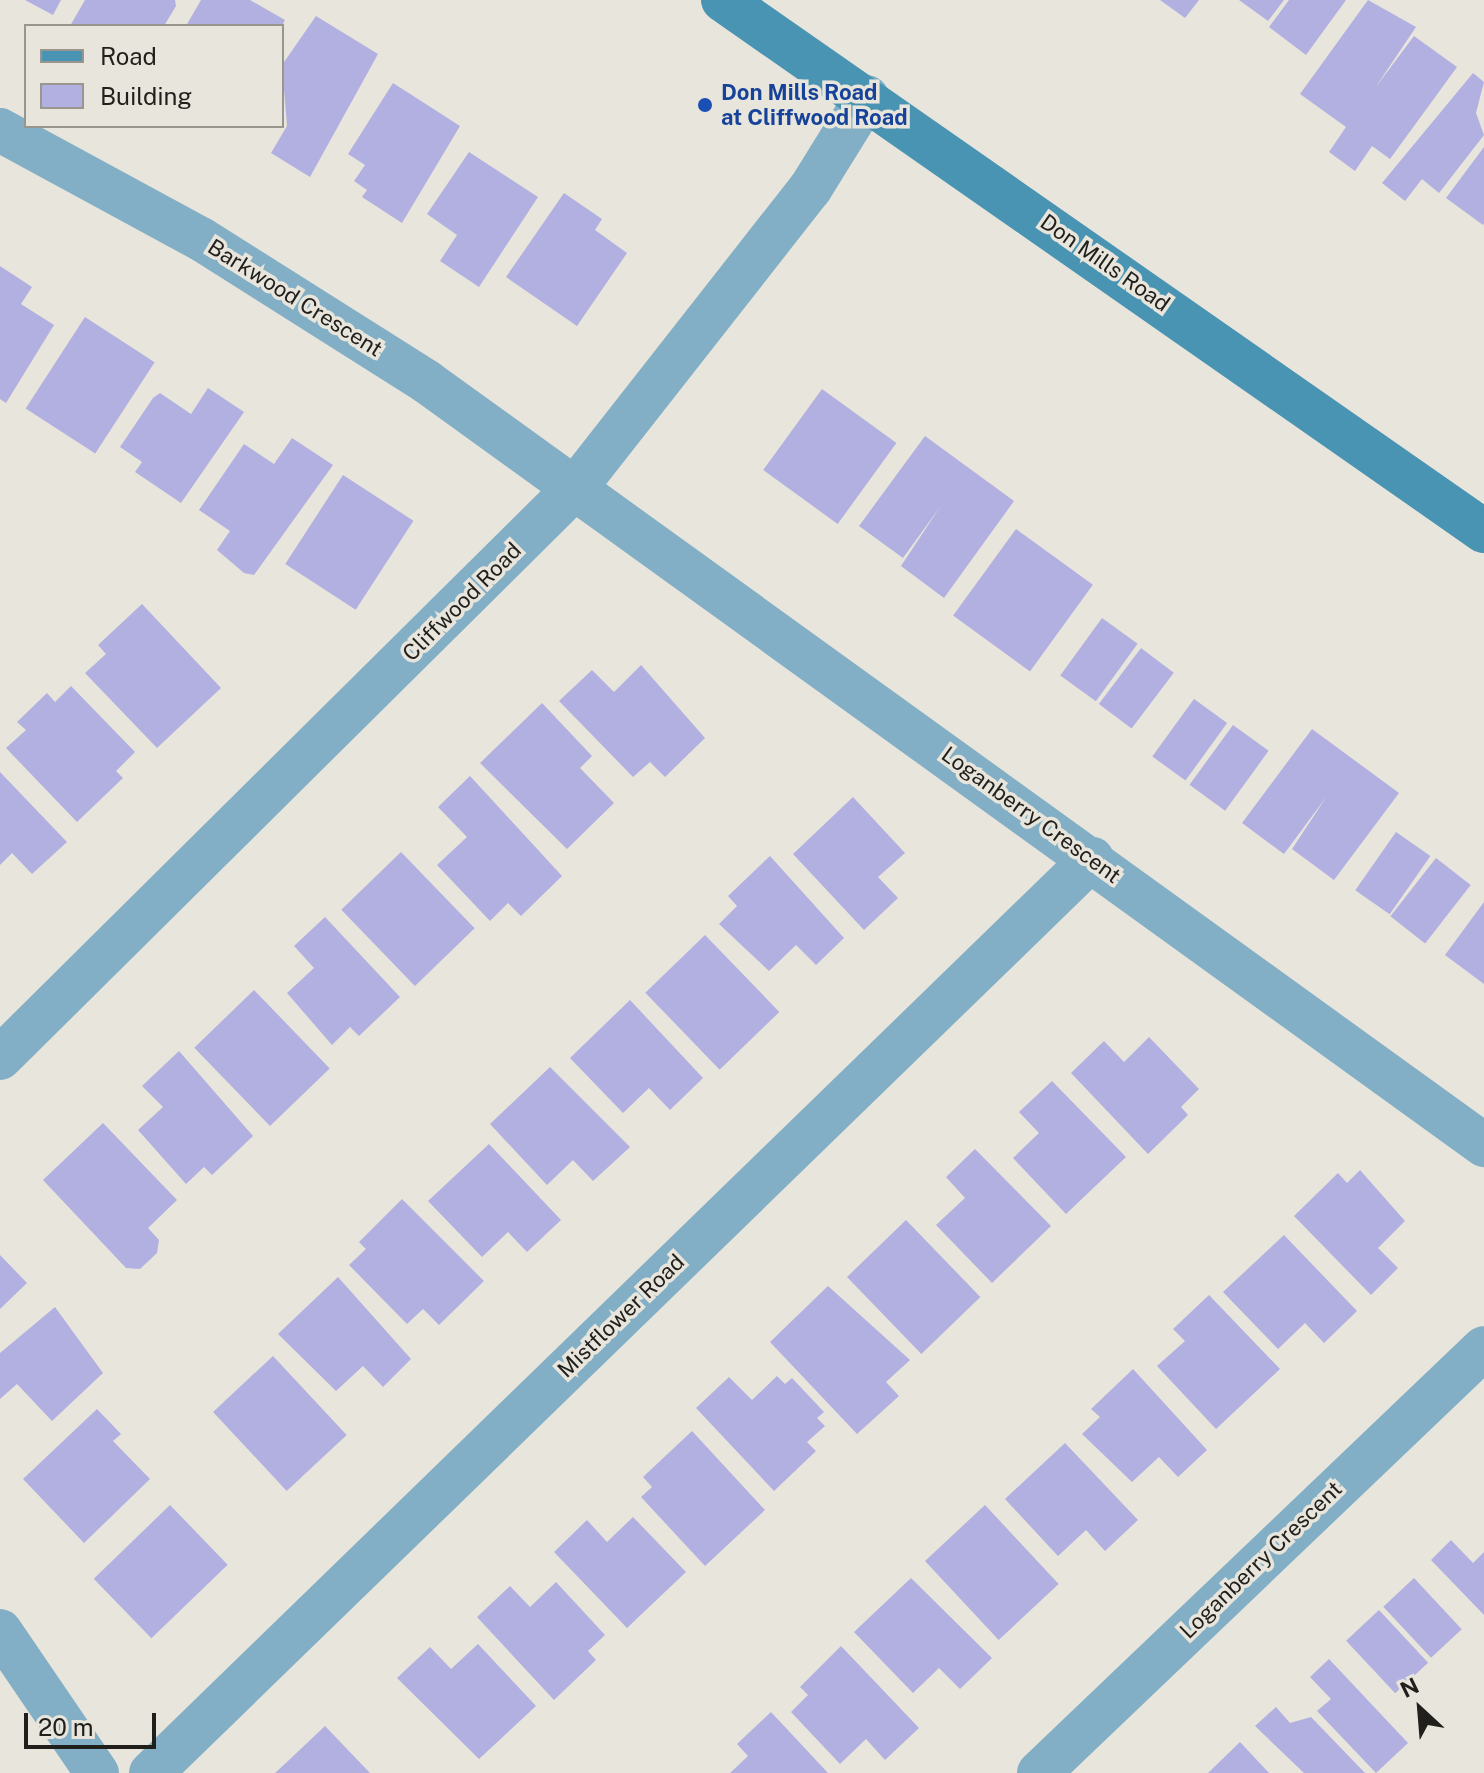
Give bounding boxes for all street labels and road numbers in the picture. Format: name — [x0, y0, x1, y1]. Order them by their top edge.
street label: Don Mills Road — [1035, 209, 1175, 317]
street label: Barkwood Crescent — [203, 234, 387, 362]
street label: Cliffwood Road — [397, 537, 527, 667]
street label: Loganberry Crescent — [936, 741, 1126, 889]
street label: Mistflower Road — [552, 1249, 690, 1383]
street label: Loganberry Crescent — [1174, 1476, 1348, 1644]

